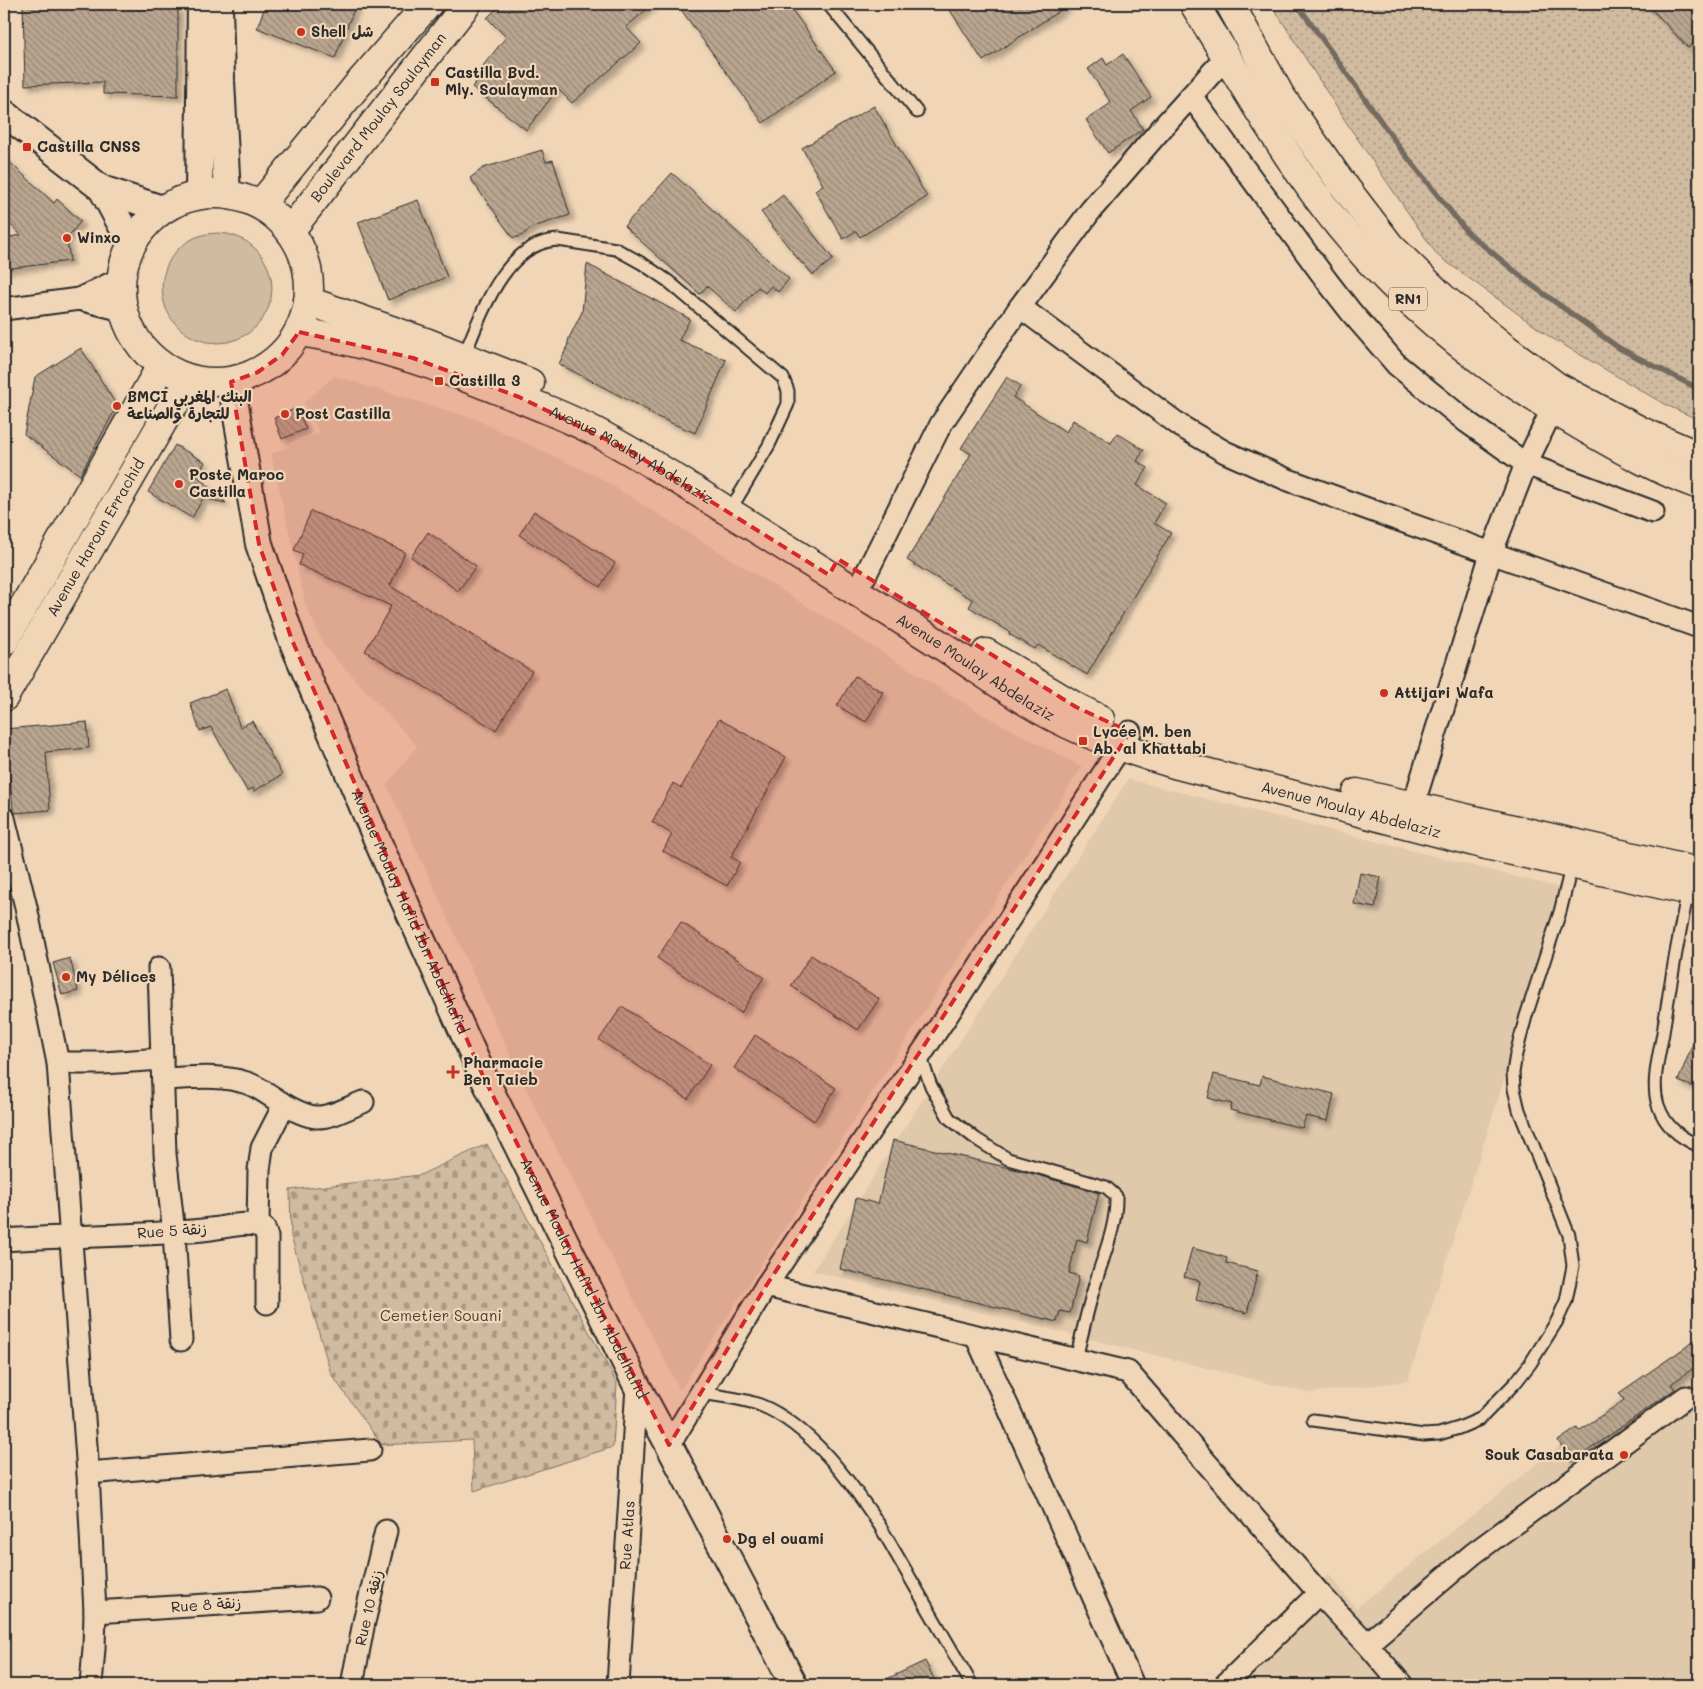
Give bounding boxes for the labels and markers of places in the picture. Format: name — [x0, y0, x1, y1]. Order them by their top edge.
place label: Shell شل — [311, 21, 373, 41]
marker: Shell شل — [295, 26, 307, 38]
place label: Castilla Bvd. Mly. Soulayman — [445, 62, 558, 99]
marker: Castilla Bvd. Mly. Soulayman — [429, 76, 441, 88]
place label: Castilla CNSS — [37, 136, 141, 156]
marker: Castilla CNSS — [21, 141, 33, 153]
place label: Winxo — [77, 227, 120, 247]
marker: Winxo — [61, 232, 73, 244]
place label: Castilla 3 — [449, 370, 520, 390]
marker: Castilla 3 — [433, 375, 445, 387]
place label: BMCI البنك المغربي للتجارة والصناعة — [127, 386, 252, 424]
marker: BMCI البنك المغربي للتجارة والصناعة — [111, 400, 123, 412]
place label: Post Castilla — [295, 403, 391, 423]
marker: Post Castilla — [279, 408, 291, 420]
place label: Poste Maroc Castilla — [189, 464, 284, 501]
marker: Poste Maroc Castilla — [173, 478, 185, 490]
place label: Attijari Wafa — [1394, 682, 1494, 702]
marker: Attijari Wafa — [1378, 687, 1390, 699]
place label: Lycée M. ben Ab. al Khattabi — [1093, 721, 1207, 758]
marker: Lycée M. ben Ab. al Khattabi — [1077, 735, 1089, 747]
place label: My Délices — [76, 966, 156, 986]
marker: My Délices — [60, 971, 72, 983]
place label: Pharmacie Ben Taieb — [463, 1052, 543, 1089]
marker: Pharmacie Ben Taieb — [447, 1066, 459, 1078]
place label: Souk Casabarata — [1485, 1444, 1614, 1464]
marker: Souk Casabarata — [1618, 1449, 1630, 1461]
place label: Dg el ouami — [737, 1528, 824, 1548]
marker: Dg el ouami — [721, 1533, 733, 1545]

